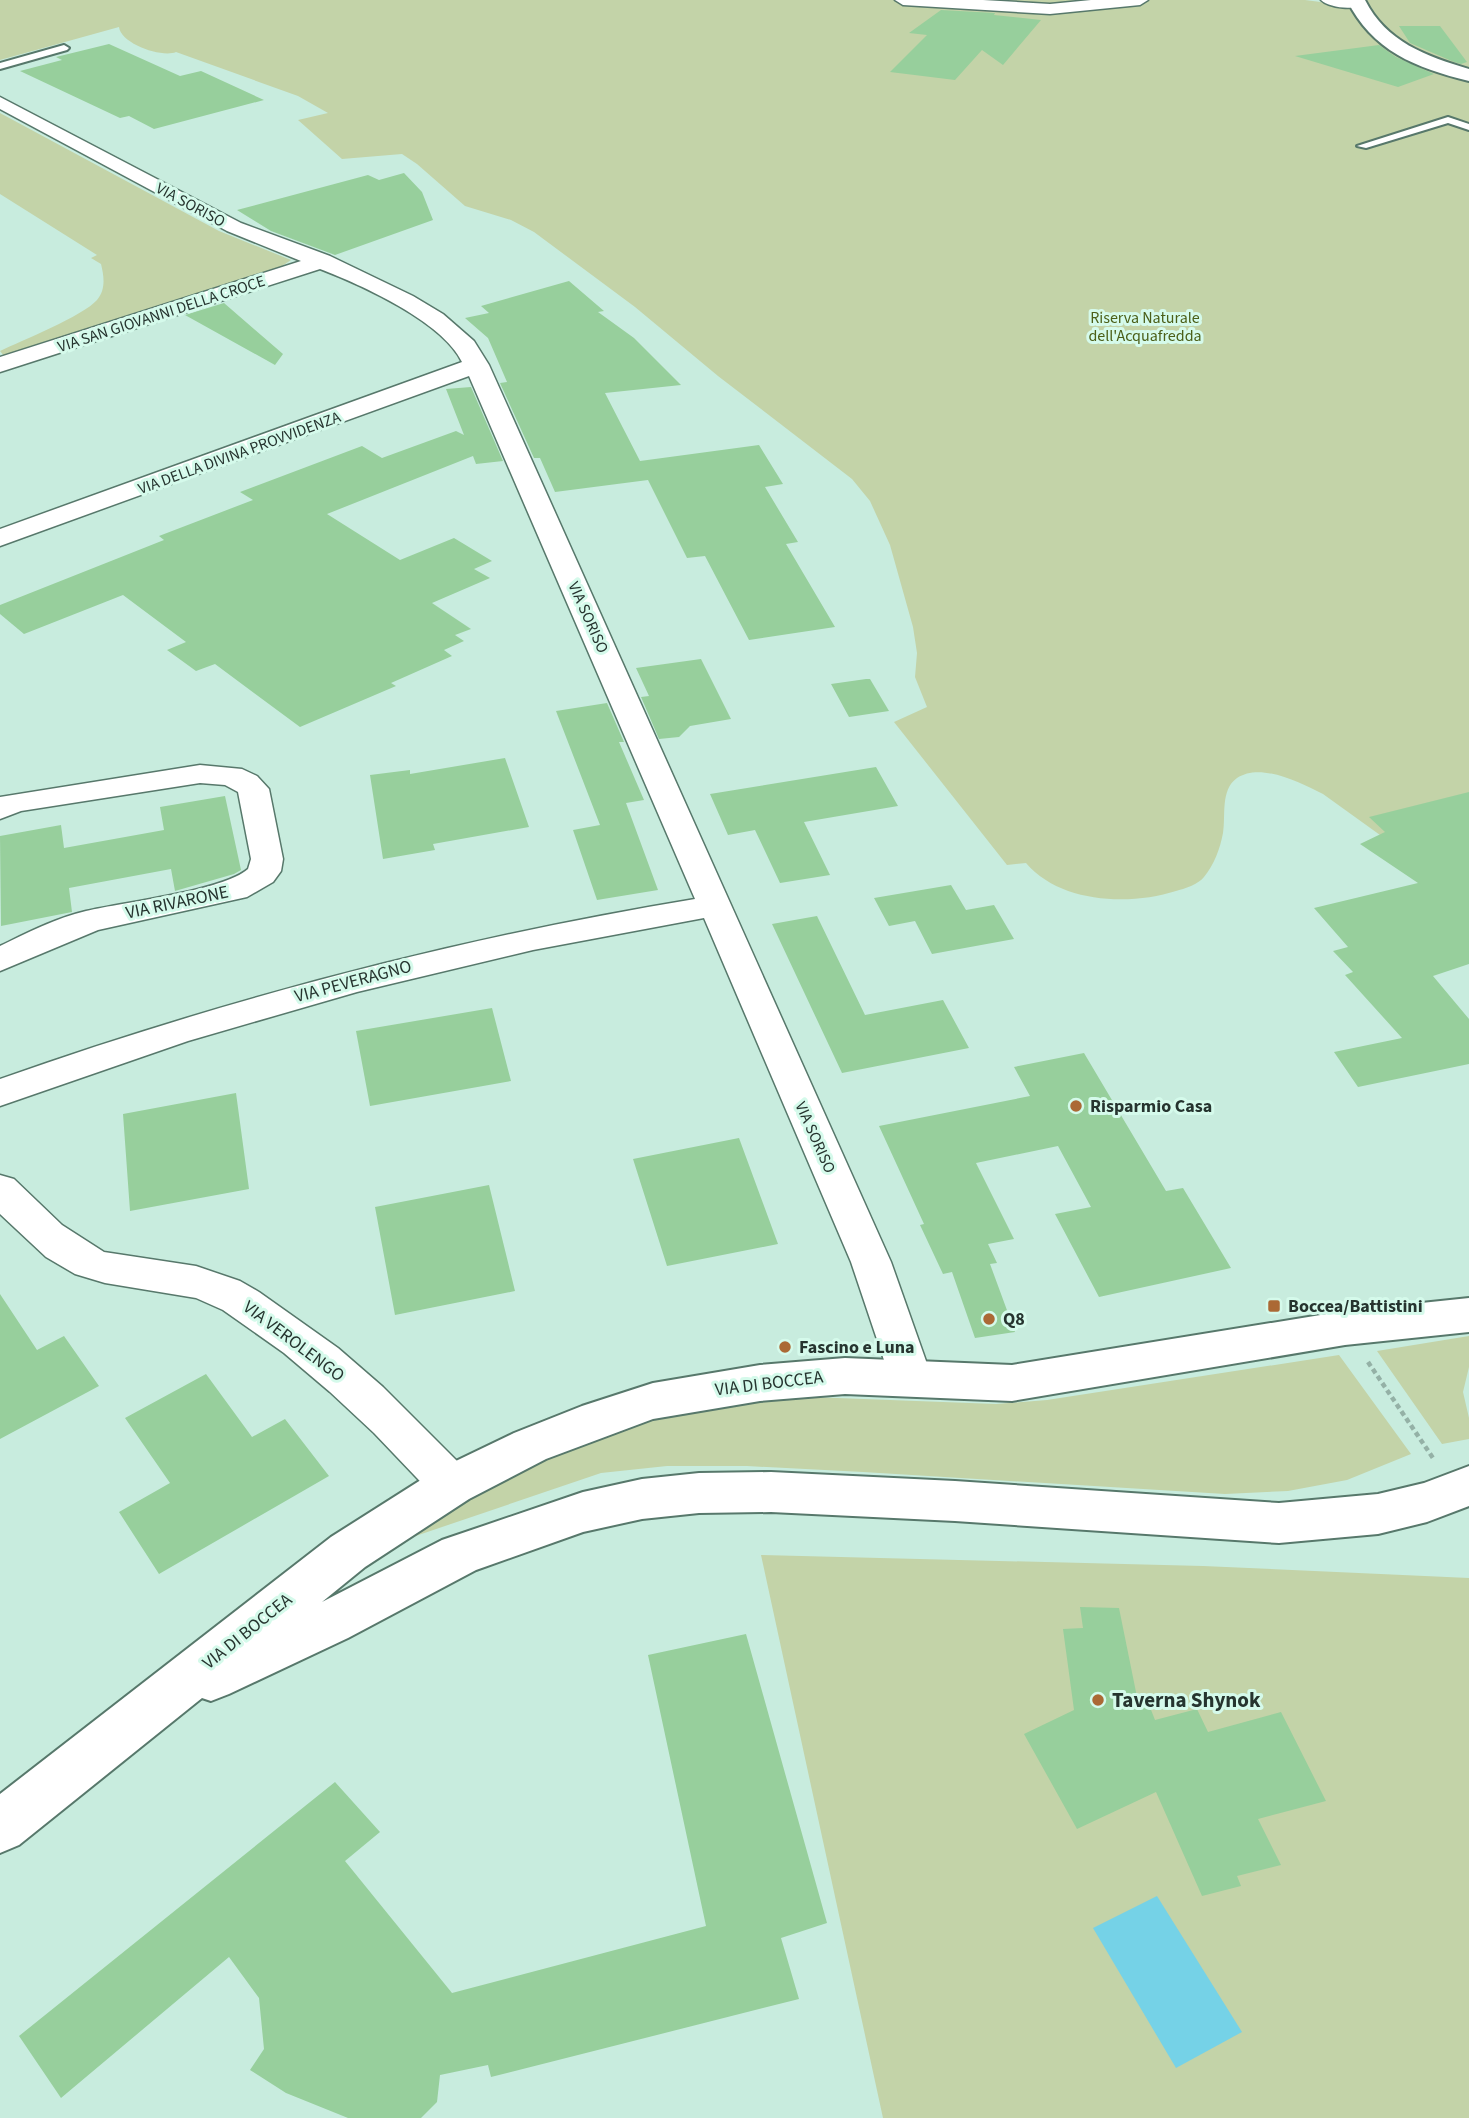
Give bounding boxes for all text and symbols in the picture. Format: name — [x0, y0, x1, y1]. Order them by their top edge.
street label: VIA SORISO — [152, 177, 229, 232]
street label: VIA SAN GIOVANNI DELLA CROCE — [55, 270, 268, 358]
park label: Riserva Naturale dell'Acquafredda — [1088, 307, 1202, 347]
street label: VIA DELLA DIVINA PROVVIDENZA — [135, 406, 344, 500]
street label: VIA SORISO — [563, 578, 614, 657]
street label: VIA RIVARONE — [123, 879, 231, 926]
street label: VIA PEVERAGNO — [292, 954, 415, 1009]
place label: Risparmio Casa — [1090, 1094, 1212, 1119]
street label: VIA SORISO — [790, 1098, 841, 1177]
marker: Risparmio Casa — [1068, 1098, 1084, 1114]
place label: Boccea/Battistini — [1288, 1294, 1423, 1319]
street label: VIA VEROLENGO — [238, 1295, 350, 1388]
marker: Boccea/Battistini — [1266, 1298, 1282, 1314]
place label: Q8 — [1003, 1307, 1025, 1332]
marker: Q8 — [981, 1311, 997, 1327]
place label: Fascino e Luna — [799, 1335, 915, 1360]
marker: Fascino e Luna — [777, 1339, 793, 1355]
street label: VIA DI BOCCEA — [714, 1364, 825, 1403]
street label: VIA DI BOCCEA — [197, 1587, 298, 1675]
place label: Taverna Shynok — [1112, 1685, 1261, 1715]
marker: Taverna Shynok — [1090, 1692, 1106, 1708]

